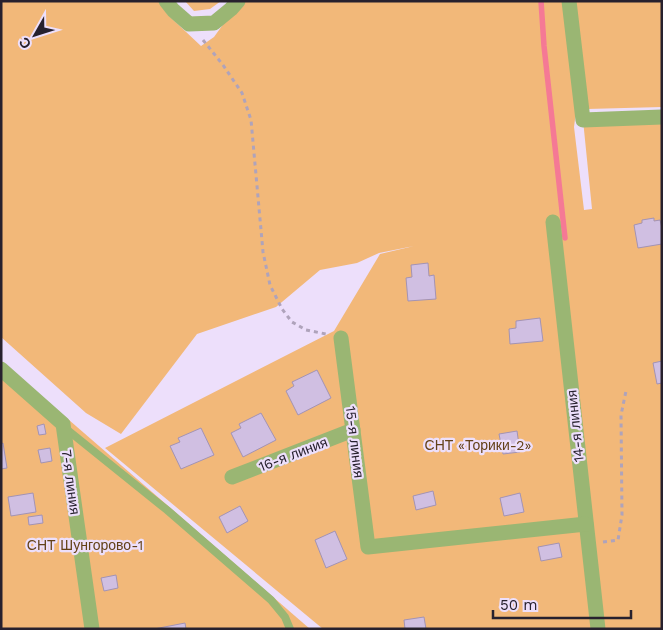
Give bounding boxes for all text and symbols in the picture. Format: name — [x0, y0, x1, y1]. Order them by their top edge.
north arrow — [10, 10, 60, 60]
text: С — [15, 34, 34, 52]
street label: 14-я линия — [563, 389, 587, 463]
street label: 15-я линия — [343, 405, 367, 479]
street label: 16-я линия — [256, 434, 330, 474]
park label: СНТ «Торики-2» — [425, 437, 532, 453]
street label: 7-я линия — [59, 448, 83, 516]
park label: СНТ Шунгорово-1 — [27, 537, 143, 553]
scale bar — [493, 588, 630, 620]
text: 50 m — [500, 596, 537, 614]

